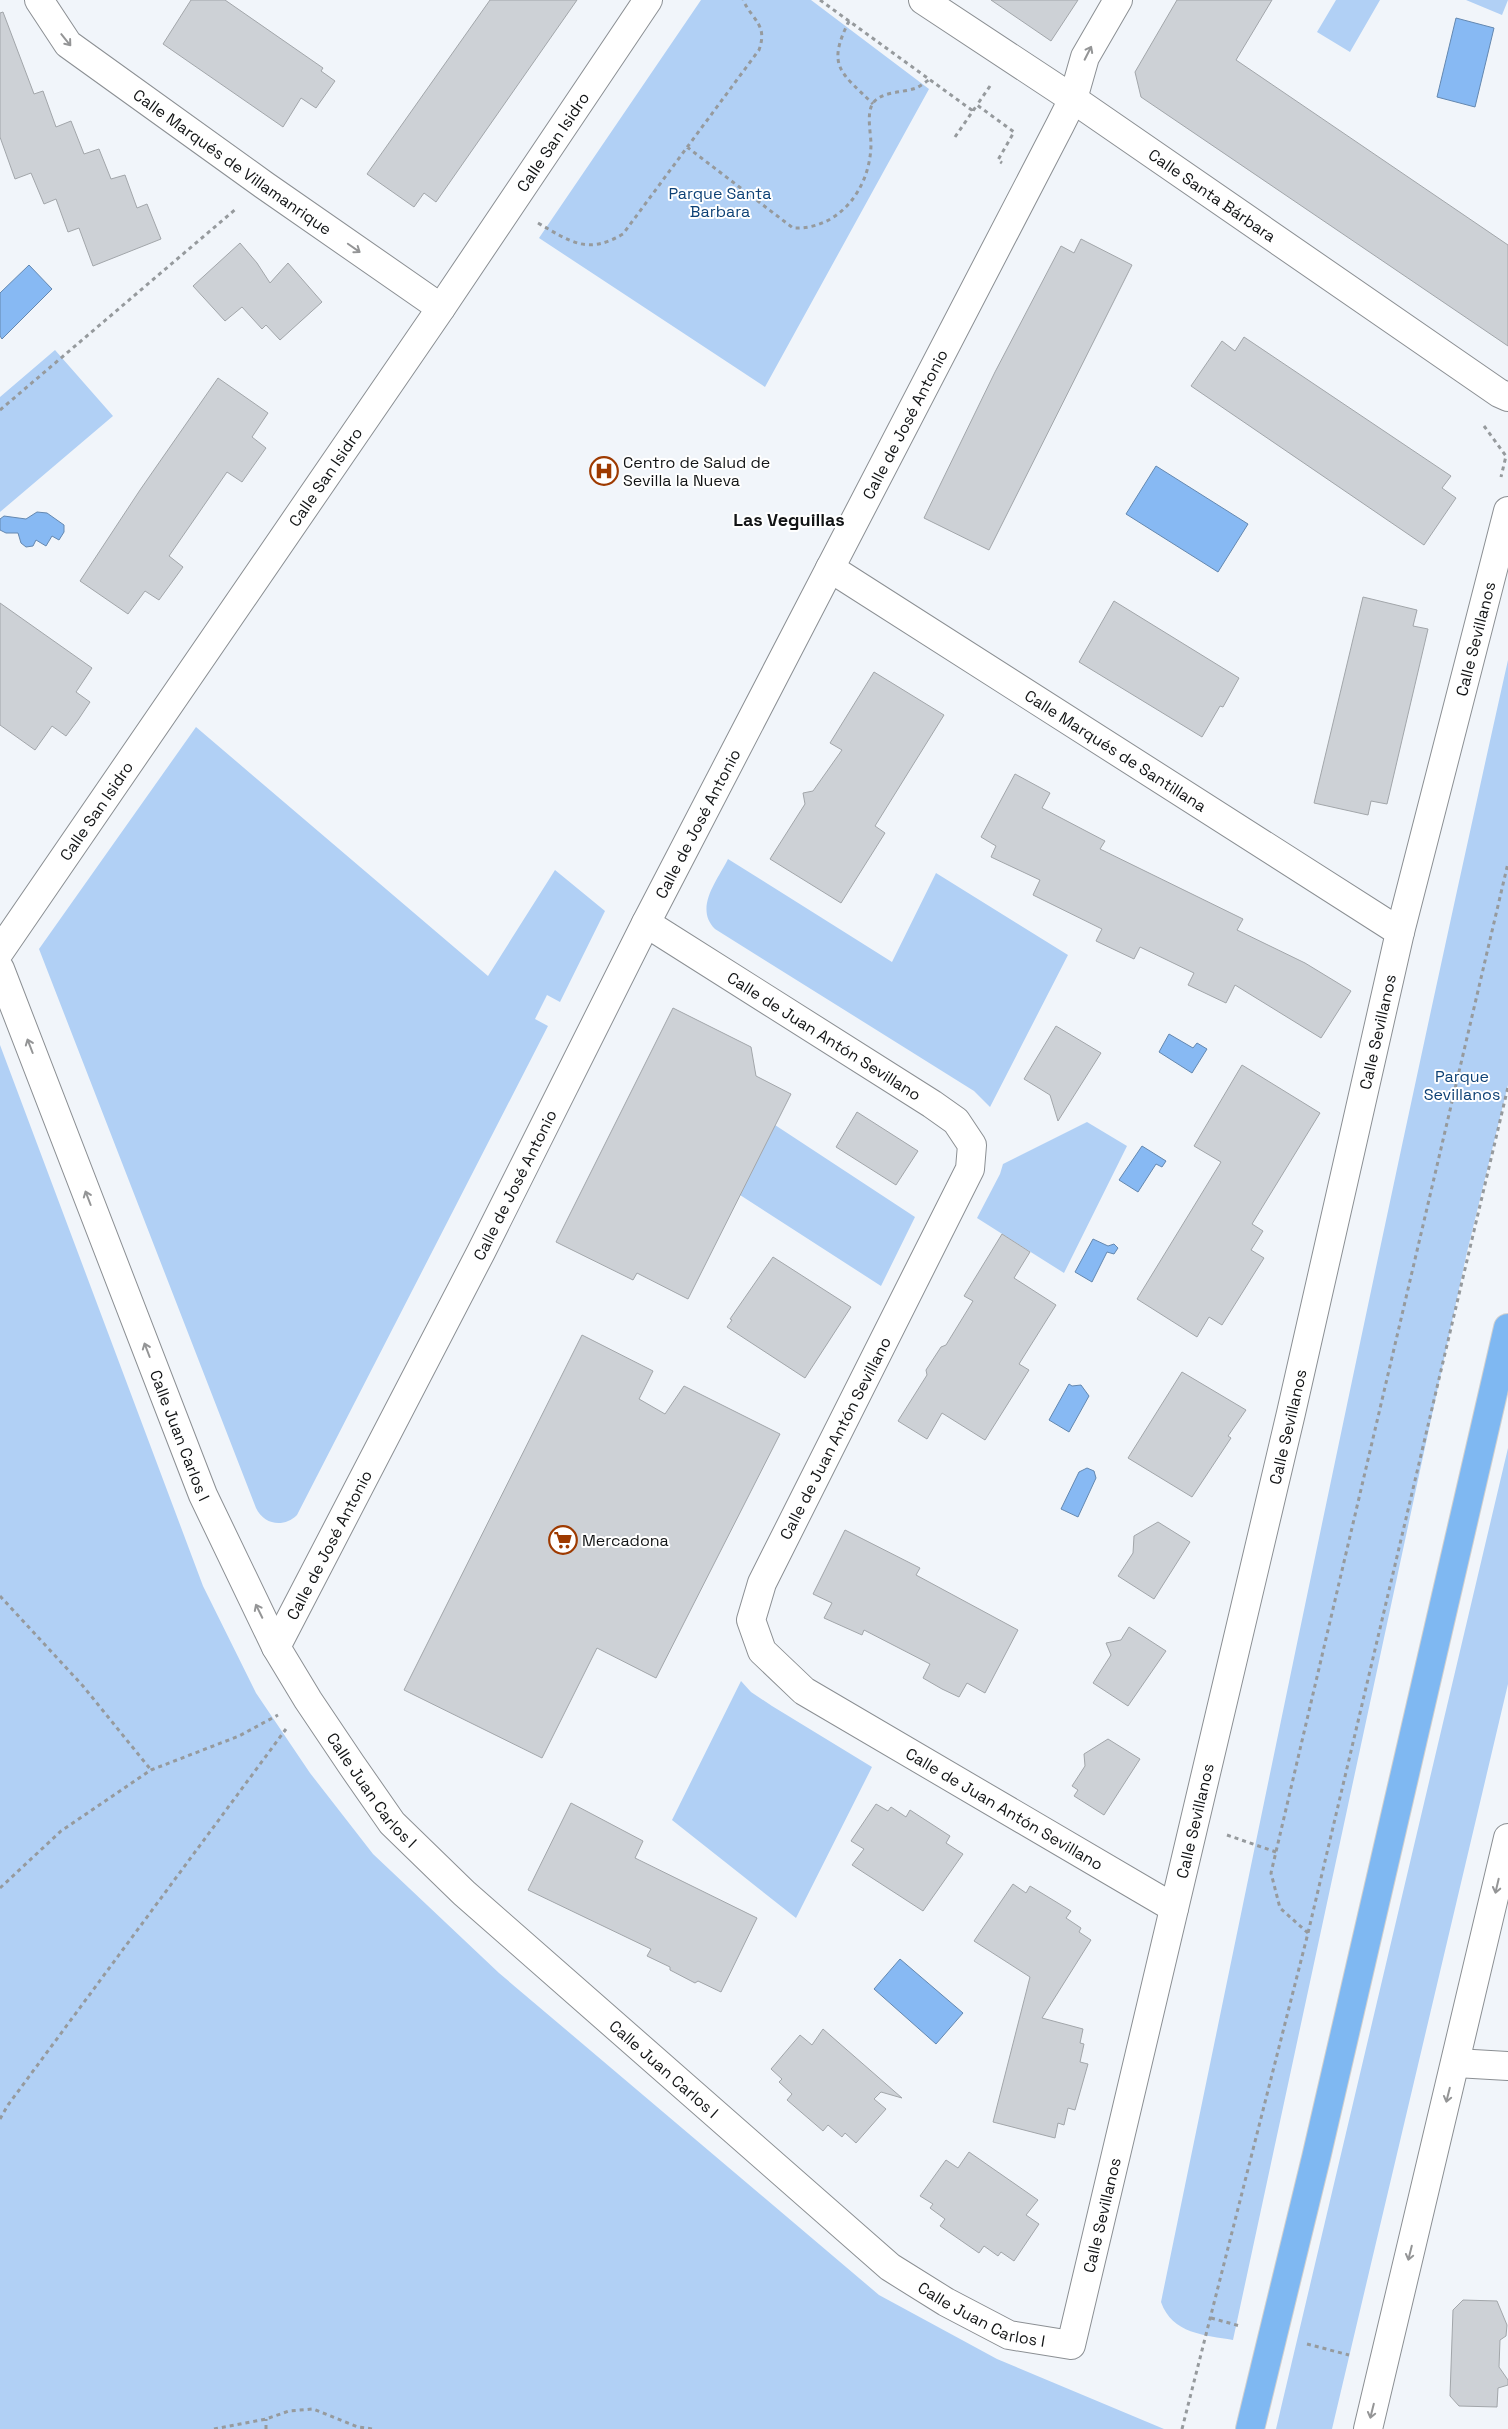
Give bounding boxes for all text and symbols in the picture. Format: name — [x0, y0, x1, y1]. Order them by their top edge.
one-way arrow — [61, 33, 72, 46]
one-way arrow — [1084, 46, 1093, 61]
street label: Calle Marqués de Villamanrique — [129, 84, 336, 240]
street label: Calle San Isidro — [512, 88, 594, 196]
street label: Calle Santa Bárbara — [1144, 144, 1280, 247]
park label: Parque Santa Barbara — [668, 183, 772, 222]
one-way arrow — [347, 243, 361, 253]
street label: Calle de José Antonio — [858, 346, 953, 503]
street label: Calle San Isidro — [284, 423, 367, 531]
place label: Centro de Salud de Sevilla la Nueva — [623, 452, 770, 491]
hospital icon: Centro de Salud de Sevilla la Nueva — [589, 456, 619, 486]
district label: Las Veguillas — [733, 508, 845, 531]
street label: Calle Sevillanos — [1451, 579, 1500, 699]
street label: Calle Marqués de Santillana — [1021, 685, 1210, 817]
street label: Calle de José Antonio — [650, 745, 746, 902]
street label: Calle San Isidro — [55, 757, 138, 865]
street label: Calle de Juan Antón Sevillano — [723, 967, 925, 1105]
street label: Calle Sevillanos — [1355, 972, 1401, 1092]
one-way arrow — [25, 1039, 34, 1055]
park label: Parque Sevillanos — [1424, 1066, 1500, 1105]
street label: Calle de José Antonio — [468, 1106, 562, 1264]
one-way arrow — [83, 1191, 92, 1206]
street label: Calle de Juan Antón Sevillano — [775, 1333, 896, 1543]
one-way arrow — [142, 1343, 151, 1358]
street label: Calle Juan Carlos I — [145, 1367, 214, 1505]
street label: Calle Sevillanos — [1265, 1367, 1312, 1487]
street label: Calle de José Antonio — [282, 1467, 377, 1624]
supermarket icon: Mercadona — [548, 1525, 578, 1555]
place label: Mercadona — [582, 1530, 669, 1551]
one-way arrow — [254, 1604, 263, 1619]
street label: Calle Juan Carlos I — [322, 1729, 421, 1853]
street label: Calle de Juan Antón Sevillano — [902, 1743, 1107, 1875]
street label: Calle Sevillanos — [1171, 1761, 1219, 1881]
one-way arrow — [1492, 1877, 1501, 1893]
street label: Calle Juan Carlos I — [605, 2015, 723, 2123]
one-way arrow — [1443, 2087, 1452, 2103]
street label: Calle Sevillanos — [1078, 2156, 1126, 2275]
one-way arrow — [1405, 2245, 1414, 2261]
street label: Calle Juan Carlos I — [914, 2277, 1047, 2352]
one-way arrow — [1367, 2403, 1376, 2419]

